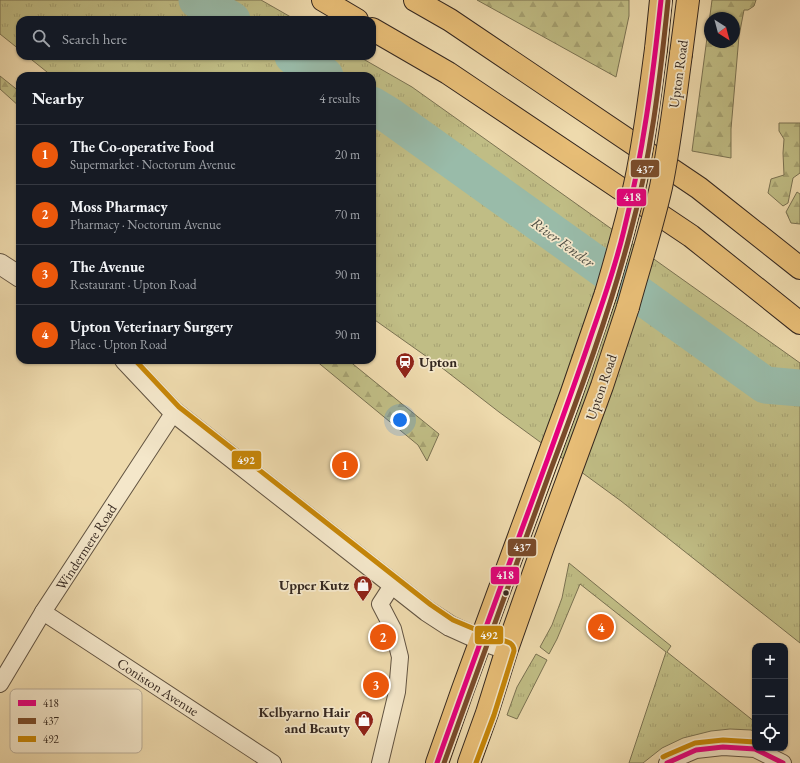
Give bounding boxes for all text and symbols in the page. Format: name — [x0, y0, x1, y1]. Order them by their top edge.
north arrow — [704, 12, 740, 48]
search box — [16, 16, 376, 60]
icon: search — [30, 27, 52, 49]
text: Search here — [62, 29, 127, 48]
street label: Upton Road — [664, 38, 692, 109]
text: Nearby — [32, 87, 84, 109]
text: 4 results — [319, 90, 360, 107]
text: The Co-operative Food — [70, 137, 214, 156]
text: 1 — [42, 146, 48, 163]
text: 20 m — [335, 146, 360, 163]
text: Supermarket · Noctorum Avenue — [70, 156, 236, 173]
line badge: 437 — [630, 159, 660, 178]
text: 437 — [636, 162, 654, 176]
line badge: 418 — [616, 188, 647, 207]
text: 418 — [623, 190, 641, 204]
text: Moss Pharmacy — [70, 197, 168, 216]
text: 2 — [42, 206, 48, 223]
text: 70 m — [335, 206, 360, 223]
water label: River Fender — [528, 213, 600, 272]
text: Pharmacy · Noctorum Avenue — [70, 216, 221, 233]
text: The Avenue — [70, 257, 145, 276]
text: 3 — [42, 266, 48, 283]
text: 90 m — [335, 266, 360, 283]
text: Restaurant · Upton Road — [70, 276, 196, 293]
text: Upton Veterinary Surgery — [70, 317, 233, 336]
text: 4 — [42, 326, 48, 343]
text: 90 m — [335, 326, 360, 343]
text: Place · Upton Road — [70, 336, 167, 353]
station icon: Upton — [394, 351, 416, 379]
street label: Upton Road — [581, 351, 621, 422]
place label: Upton — [419, 353, 457, 371]
your location — [390, 410, 410, 430]
line badge: 492 — [231, 450, 262, 470]
pin: 1 — [332, 450, 358, 480]
text: 492 — [237, 453, 255, 467]
street label: Windermere Road — [51, 500, 121, 593]
line badge: 437 — [507, 538, 537, 557]
text: 437 — [513, 540, 531, 554]
line badge: 418 — [490, 566, 520, 585]
text: 418 — [496, 568, 514, 582]
shop icon: Upper Kutz — [352, 574, 374, 602]
place label: Upper Kutz — [279, 576, 349, 594]
unlabelled marker — [501, 588, 511, 598]
pin: 4 — [588, 612, 614, 642]
pin: 2 — [370, 622, 396, 652]
line badge: 492 — [474, 625, 504, 645]
text: 492 — [480, 628, 498, 642]
map controls — [752, 643, 788, 751]
button: + — [752, 643, 788, 679]
street label: Coniston Avenue — [114, 654, 203, 720]
pin: 3 — [363, 670, 389, 700]
button: − — [752, 679, 788, 715]
legend — [10, 689, 142, 753]
text: 418 — [43, 696, 59, 710]
place label: Kelbyarno Hair and Beauty — [259, 703, 350, 737]
shop icon: Kelbyarno Hair and Beauty — [353, 709, 375, 737]
text: 437 — [43, 714, 60, 728]
button: locate — [752, 715, 788, 751]
text: 492 — [43, 732, 60, 746]

